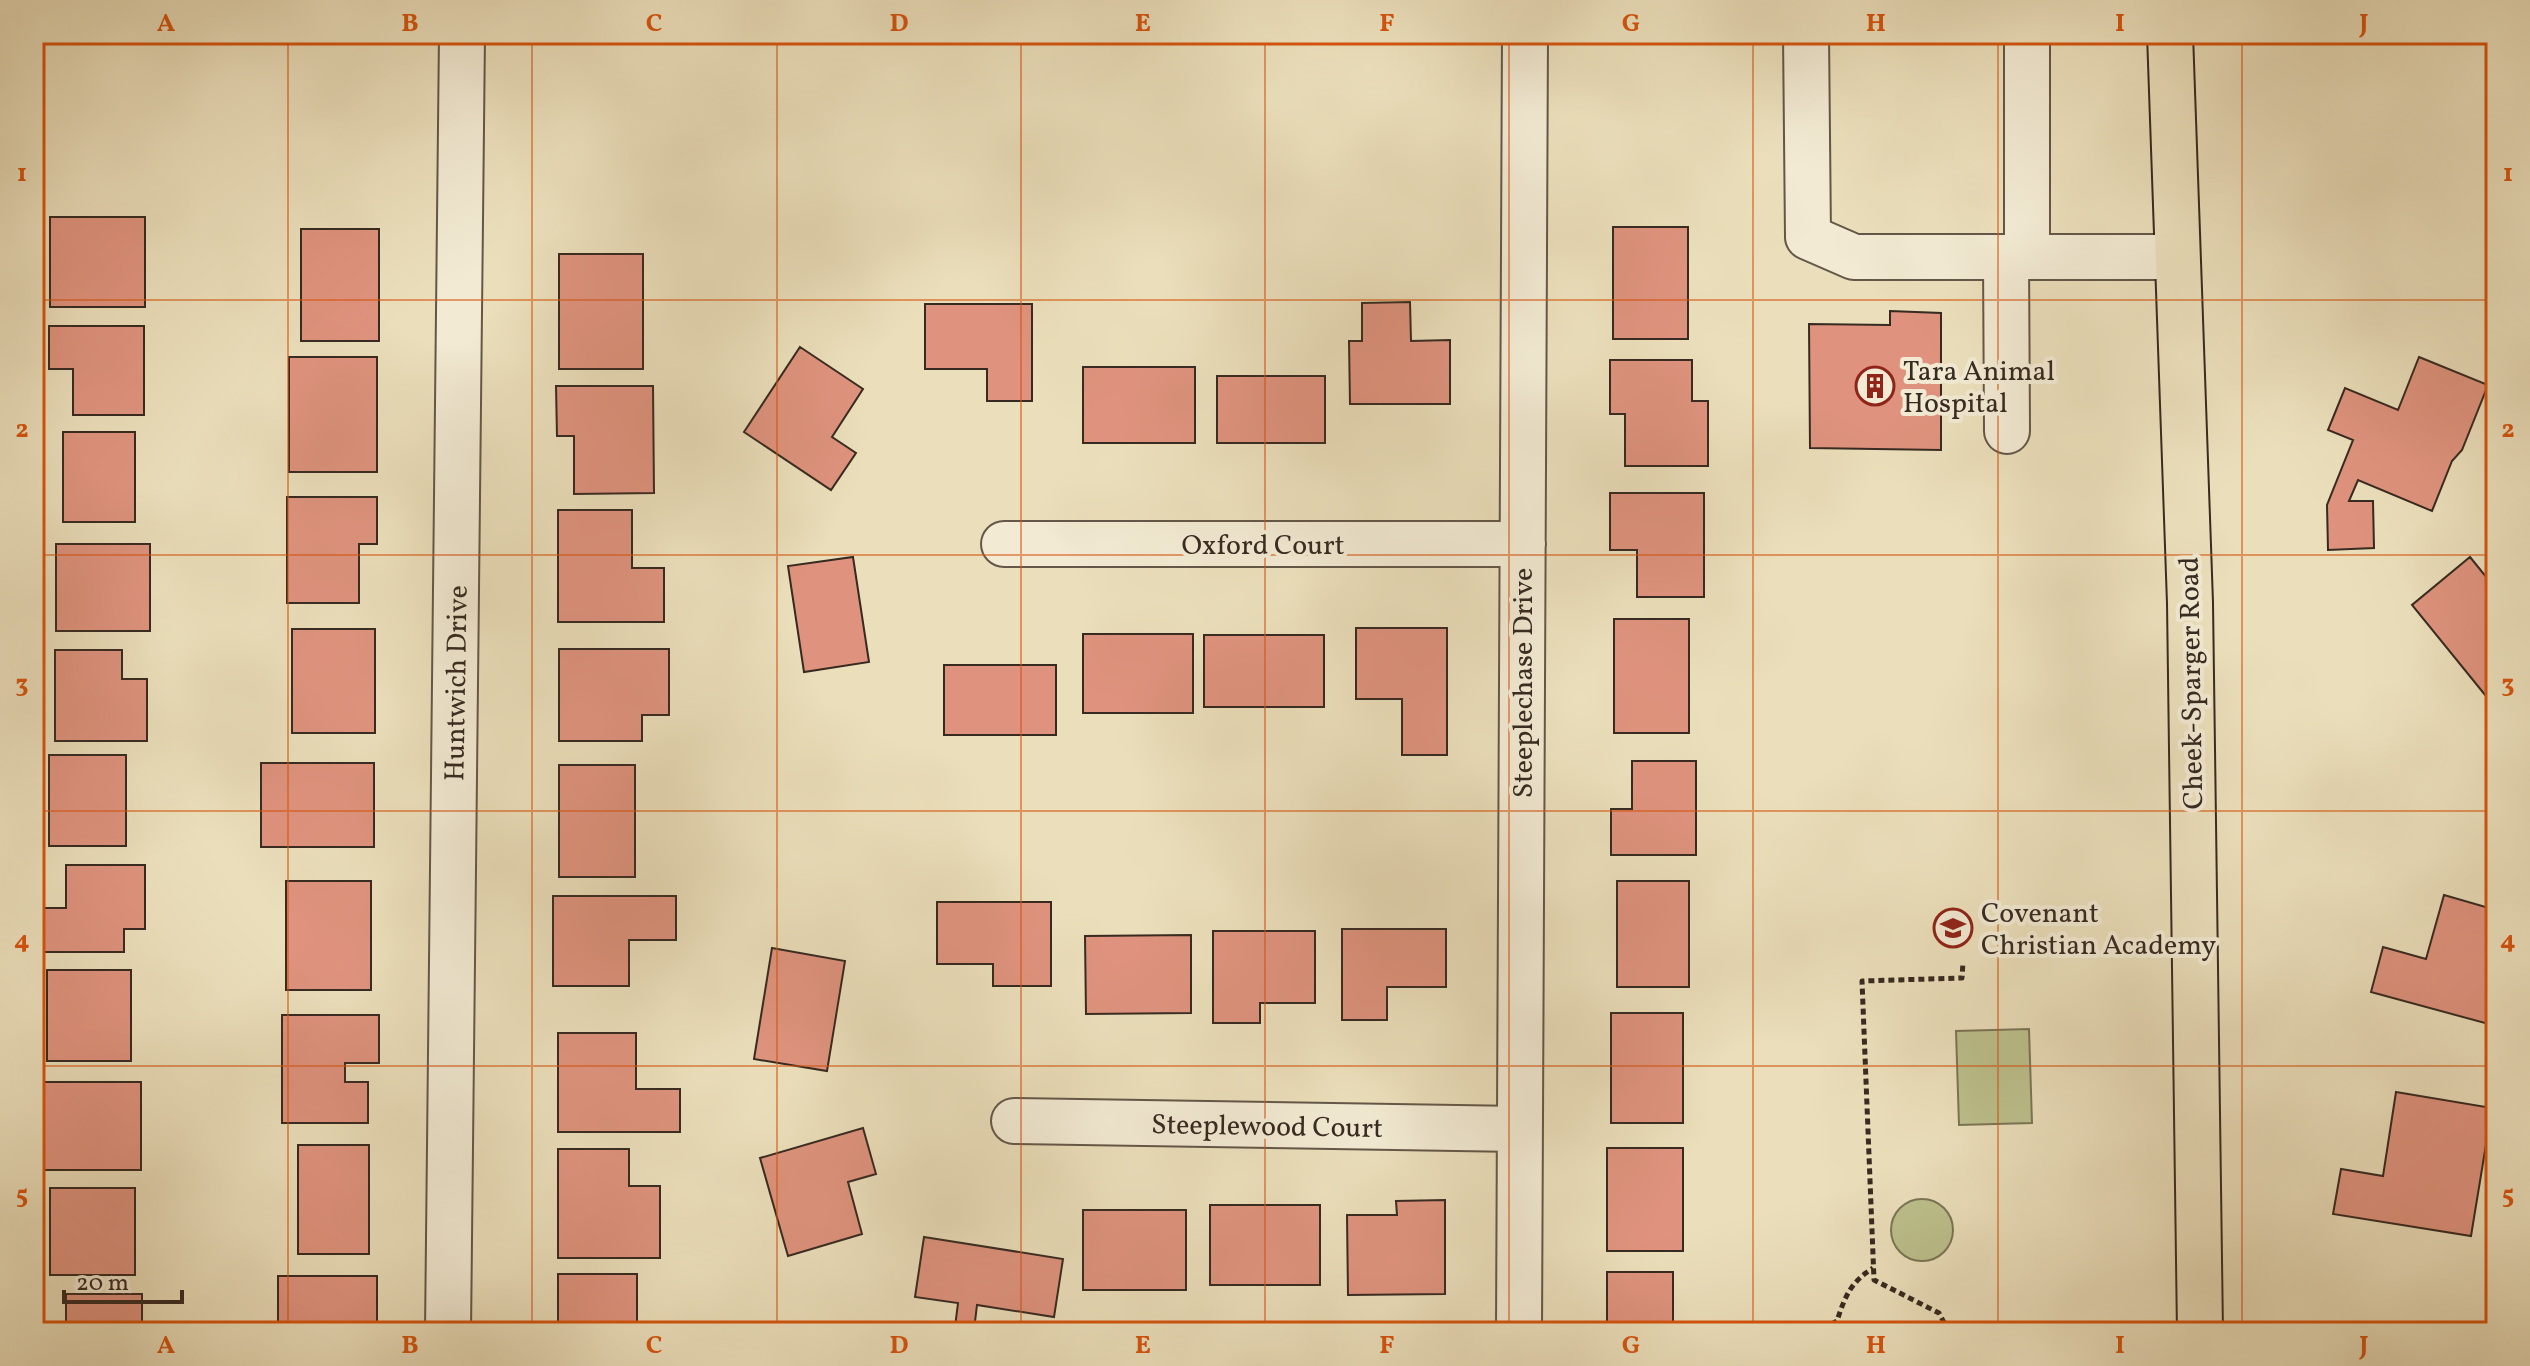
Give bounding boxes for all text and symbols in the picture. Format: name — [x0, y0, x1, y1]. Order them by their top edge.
text: A — [157, 6, 176, 42]
text: B — [401, 6, 419, 42]
text: C — [646, 6, 662, 42]
text: D — [889, 6, 909, 42]
text: E — [1135, 6, 1151, 42]
text: F — [1379, 6, 1395, 42]
text: G — [1622, 6, 1640, 42]
text: H — [1866, 6, 1886, 42]
text: I — [2115, 6, 2125, 42]
text: J — [2358, 6, 2369, 42]
text: 1 — [17, 156, 27, 192]
text: 1 — [2503, 156, 2513, 192]
place label: Tara Animal Hospital — [1903, 353, 2055, 424]
building icon: Tara Animal Hospital — [1854, 365, 1896, 407]
text: 2 — [15, 412, 29, 448]
text: 2 — [2501, 412, 2515, 448]
street label: Oxford Court — [1181, 527, 1345, 566]
street label: Cheek-Sparger Road — [2171, 556, 2214, 810]
street label: Steeplechase Drive — [1505, 568, 1544, 798]
street label: Huntwich Drive — [436, 585, 479, 781]
text: 3 — [15, 667, 29, 703]
text: 3 — [2501, 667, 2515, 703]
place label: Covenant Christian Academy — [1981, 895, 2216, 966]
school or university icon: Covenant Christian Academy — [1932, 907, 1974, 949]
text: 4 — [14, 923, 30, 959]
text: 4 — [2500, 923, 2516, 959]
street label: Steeplewood Court — [1151, 1106, 1383, 1149]
text: 5 — [16, 1178, 28, 1214]
text: 5 — [2502, 1178, 2514, 1214]
scale bar — [64, 1254, 182, 1304]
text: 20 m — [76, 1267, 129, 1301]
text: A — [157, 1328, 176, 1364]
text: B — [401, 1328, 419, 1364]
text: C — [646, 1328, 662, 1364]
text: D — [889, 1328, 909, 1364]
text: E — [1135, 1328, 1151, 1364]
text: F — [1379, 1328, 1395, 1364]
text: G — [1622, 1328, 1640, 1364]
text: H — [1866, 1328, 1886, 1364]
text: I — [2115, 1328, 2125, 1364]
text: J — [2358, 1328, 2369, 1364]

